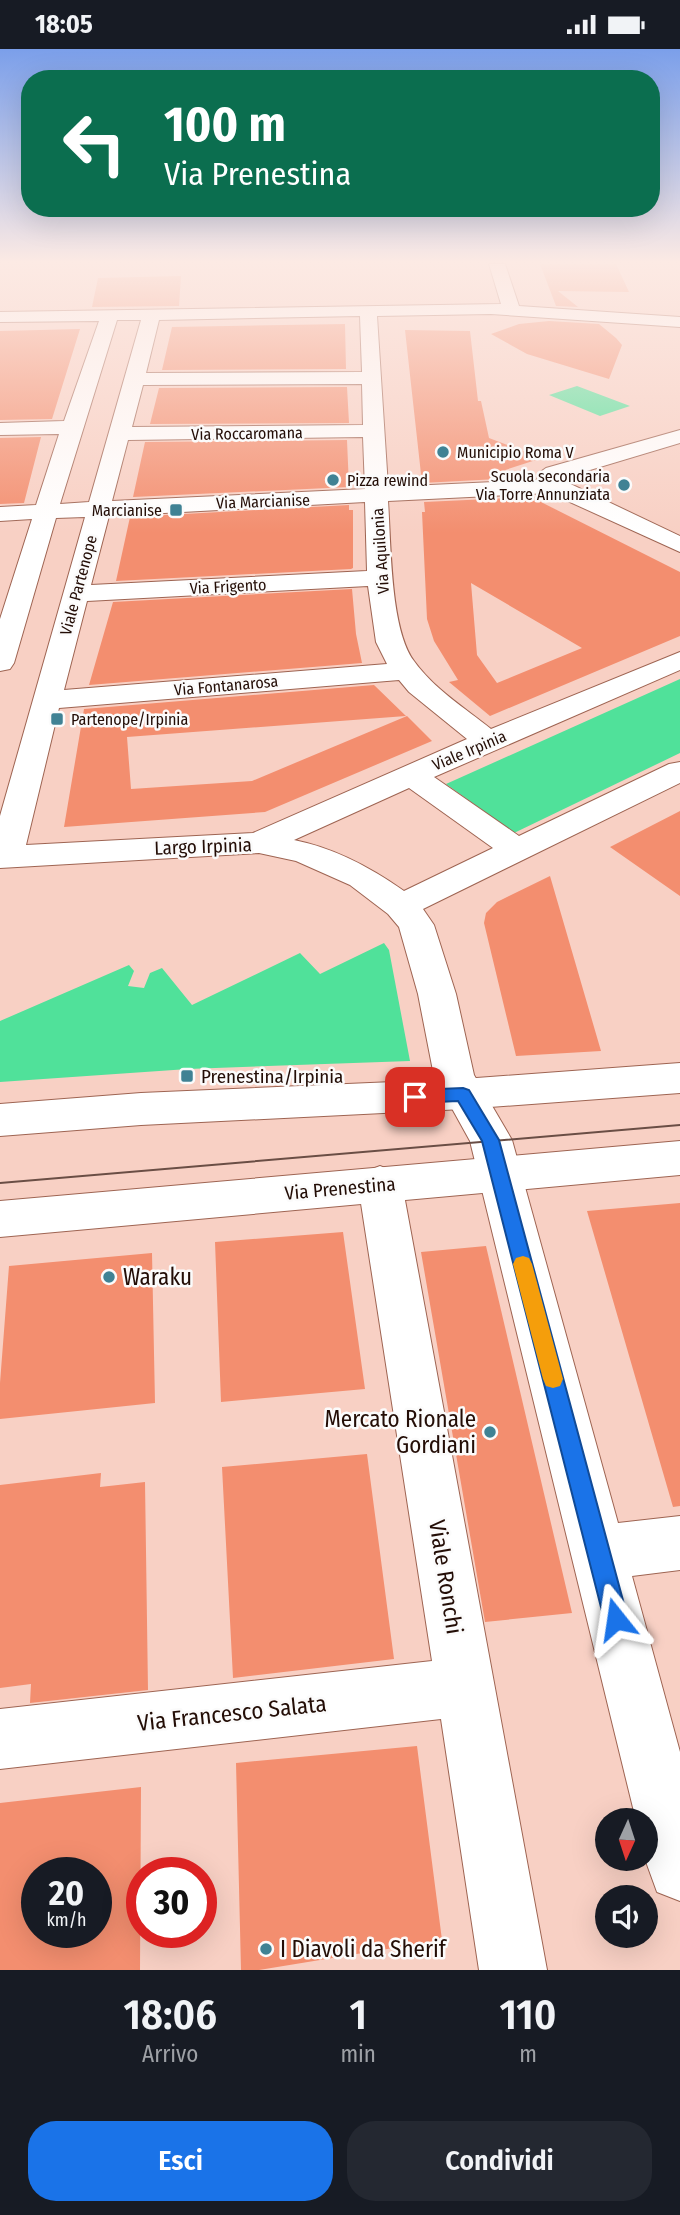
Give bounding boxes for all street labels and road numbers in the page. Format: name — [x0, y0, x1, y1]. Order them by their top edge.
street label: Via Roccaromana — [191, 423, 303, 444]
street label: Via Marcianise — [216, 490, 310, 513]
street label: Via Aquilonia — [368, 507, 393, 595]
street label: Viale Partenope — [56, 533, 101, 637]
street label: Via Frigento — [189, 575, 267, 598]
street label: Via Fontanarosa — [173, 671, 279, 700]
street label: Viale Irpinia — [429, 726, 509, 775]
street label: Largo Irpinia — [154, 833, 252, 860]
street label: Via Prenestina — [284, 1172, 396, 1205]
street label: Viale Ronchi — [423, 1518, 469, 1636]
street label: Via Francesco Salata — [136, 1689, 328, 1737]

